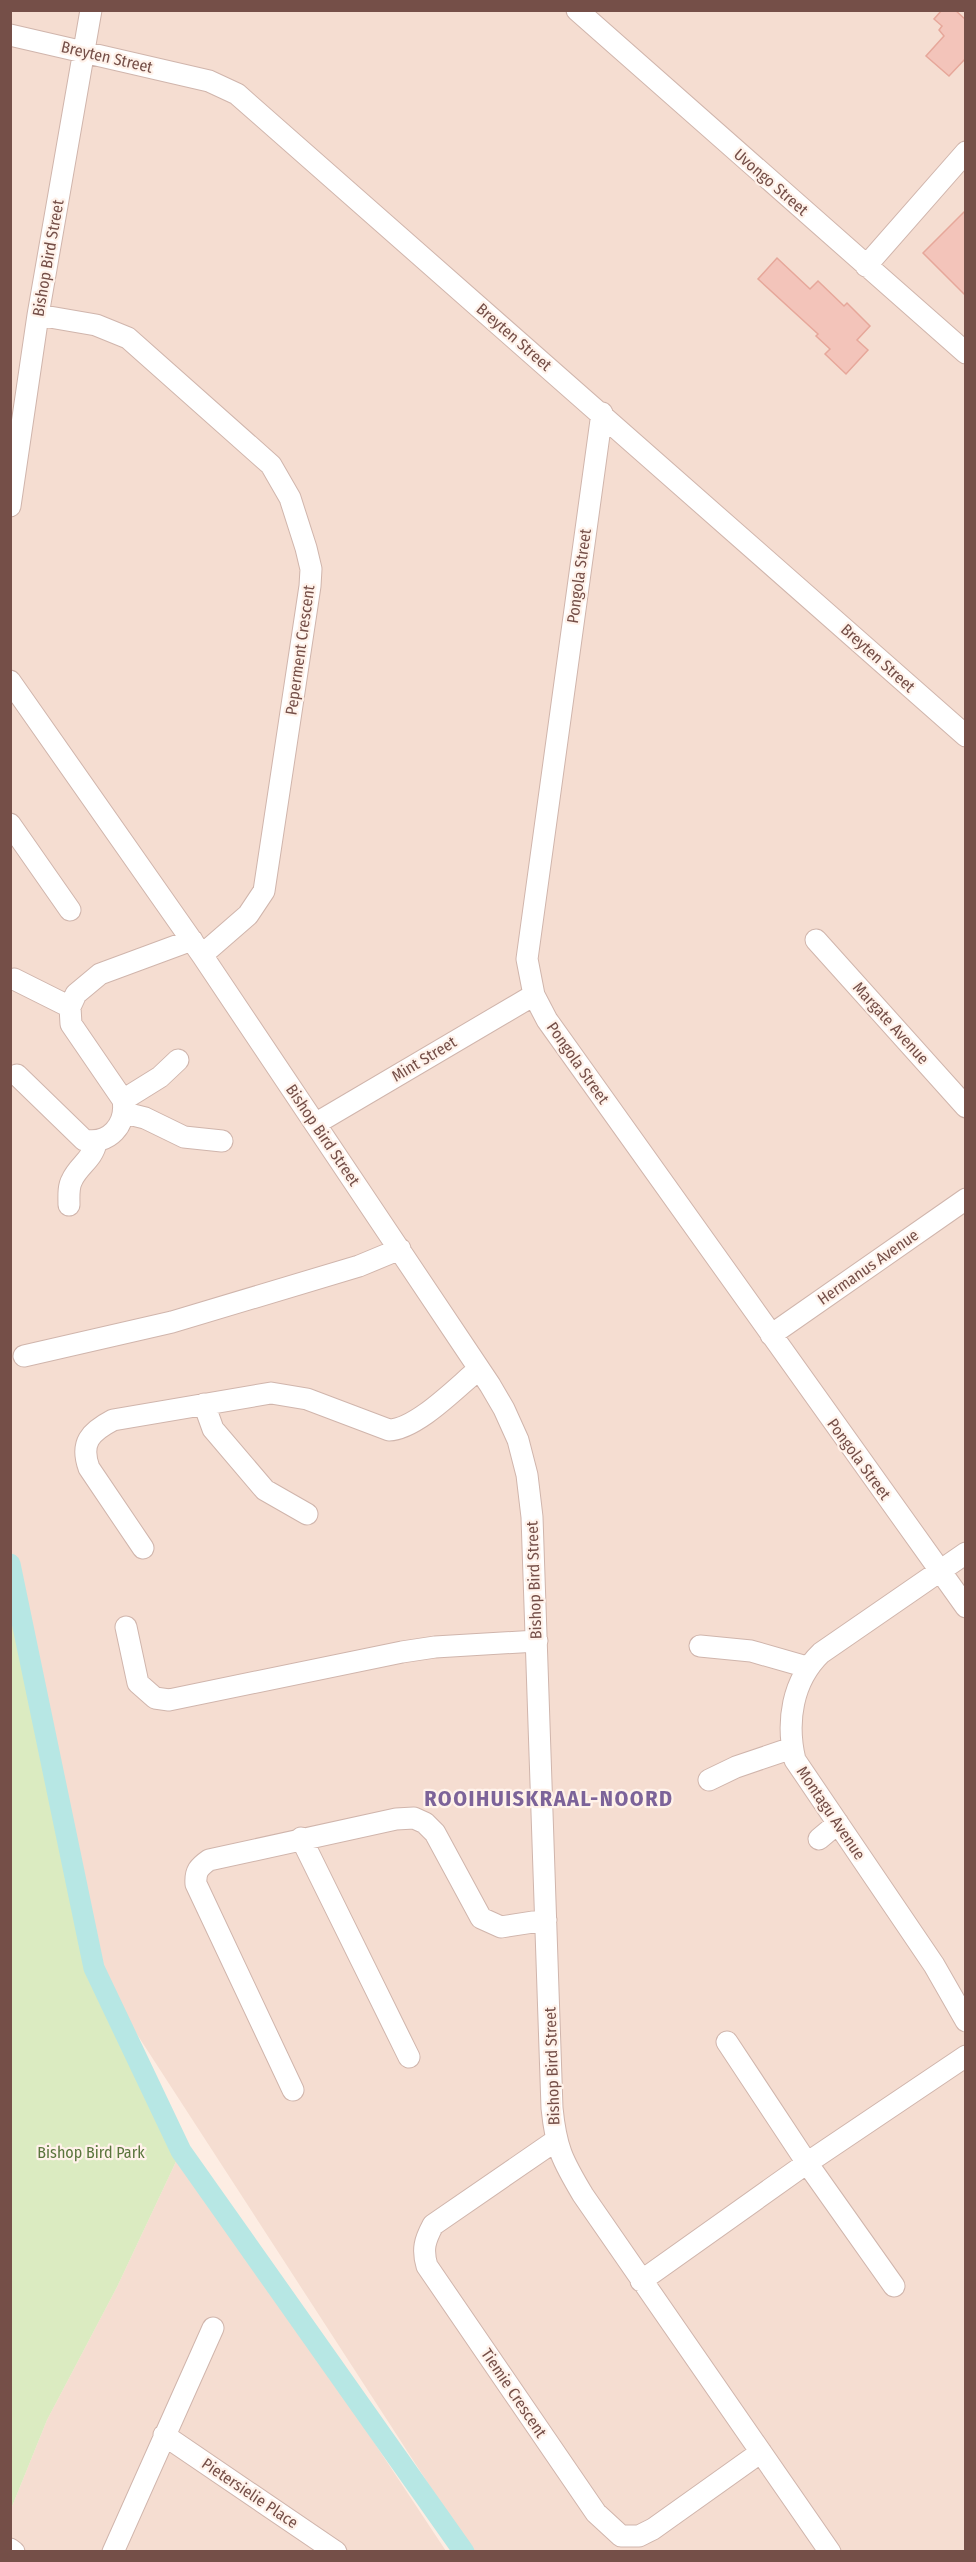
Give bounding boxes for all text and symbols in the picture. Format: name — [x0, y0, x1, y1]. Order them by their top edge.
street label: Breyten Street — [59, 37, 155, 77]
street label: Uvongo Street — [730, 145, 813, 220]
street label: Bishop Bird Street — [28, 197, 68, 318]
street label: Breyten Street — [473, 299, 556, 375]
street label: Pongola Street — [563, 527, 595, 625]
street label: Peperment Crescent — [281, 583, 319, 716]
street label: Breyten Street — [837, 620, 920, 697]
street label: Margate Avenue — [849, 978, 933, 1068]
street label: Pongola Street — [543, 1018, 614, 1108]
street label: Mint Street — [388, 1032, 460, 1086]
street label: Bishop Bird Street — [282, 1081, 364, 1190]
street label: Hermanus Avenue — [814, 1225, 922, 1309]
street label: Pongola Street — [823, 1415, 895, 1504]
street label: Bishop Bird Street — [522, 1520, 546, 1639]
street label: Montagu Avenue — [793, 1763, 869, 1863]
district label: ROOIHUISKRAAL-NOORD — [424, 1785, 674, 1812]
street label: Bishop Bird Street — [540, 2006, 564, 2125]
park label: Bishop Bird Park — [37, 2143, 145, 2162]
street label: Tiemie Crescent — [477, 2345, 551, 2442]
street label: Pietersielie Place — [198, 2454, 302, 2532]

